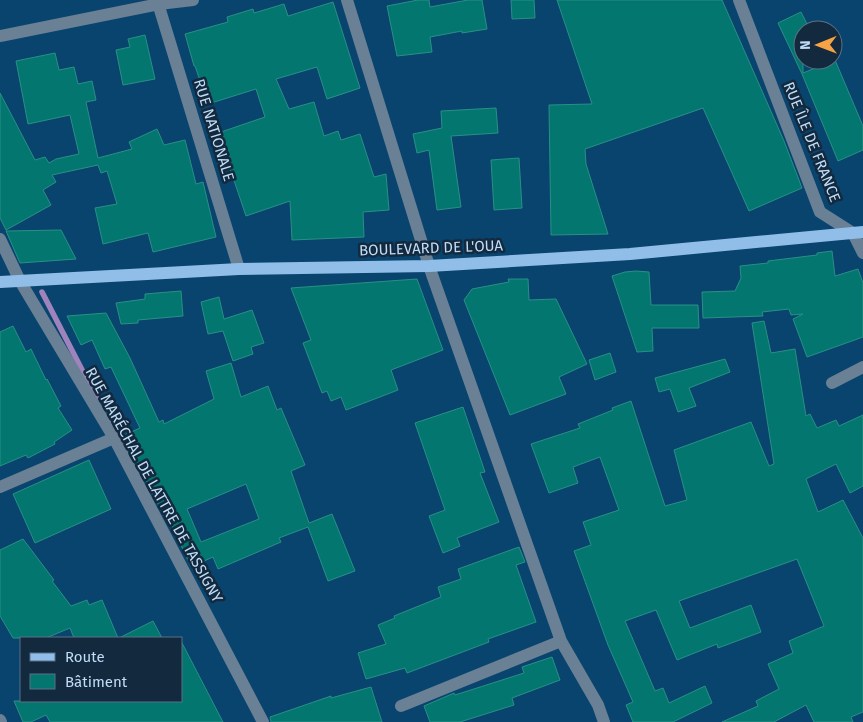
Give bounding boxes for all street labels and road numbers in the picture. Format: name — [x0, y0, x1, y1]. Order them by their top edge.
street label: RUE NATIONALE — [190, 77, 238, 183]
street label: RUE ÎLE DE FRANCE — [780, 79, 844, 205]
street label: BOULEVARD DE L'OUA — [359, 236, 504, 260]
street label: RUE MARÉCHAL DE LATTRE DE TASSIGNY — [82, 364, 227, 606]

